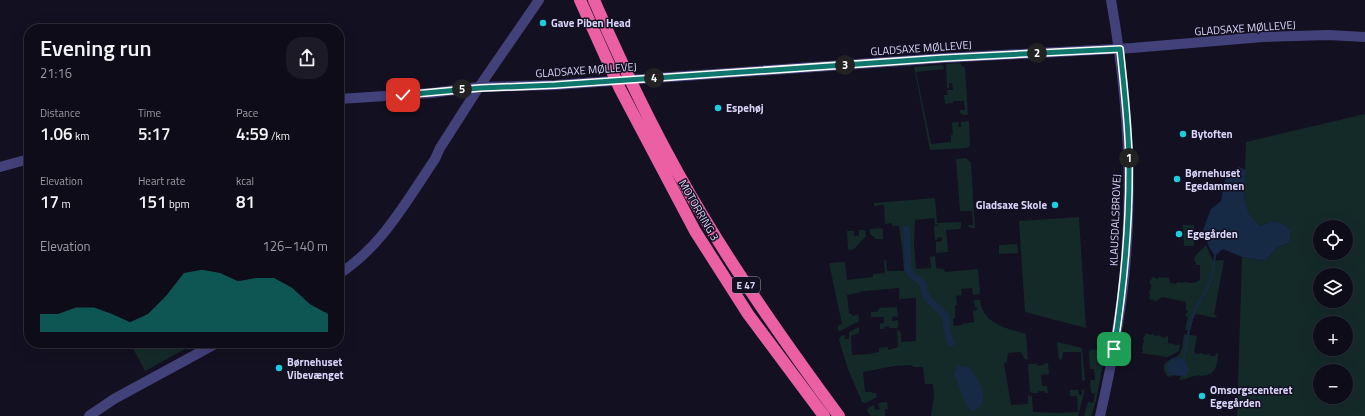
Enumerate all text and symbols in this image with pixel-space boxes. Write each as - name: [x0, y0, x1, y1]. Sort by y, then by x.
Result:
- place label: Gave Piben Head: [551, 15, 631, 31]
- street label: GLADSAXE MØLLEVEJ: [1194, 16, 1296, 40]
- marker: Gave Piben Head: [538, 18, 548, 28]
- text: Evening run: [40, 31, 151, 65]
- street label: GLADSAXE MØLLEVEJ: [870, 36, 972, 60]
- button: share: [286, 37, 328, 79]
- pin: 2: [1027, 43, 1047, 63]
- text: 2: [1034, 45, 1040, 61]
- pin: 3: [835, 55, 855, 75]
- text: 3: [842, 57, 848, 73]
- street label: GLADSAXE MØLLEVEJ: [535, 58, 637, 82]
- text: 21:16: [40, 63, 72, 83]
- pin: 4: [644, 68, 664, 88]
- text: 4: [651, 70, 657, 86]
- pin: [386, 78, 420, 112]
- pin: 5: [452, 79, 472, 99]
- text: 5: [459, 81, 465, 97]
- icon: check: [392, 84, 414, 106]
- place label: Espehøj: [726, 100, 764, 116]
- marker: Espehøj: [713, 103, 723, 113]
- text: Distance: [40, 105, 80, 121]
- text: Time: [138, 105, 161, 121]
- text: Pace: [236, 105, 258, 121]
- text: 1.06: [40, 121, 73, 147]
- text: 5:17: [138, 121, 171, 147]
- text: 4:59: [236, 121, 269, 147]
- place label: Bytoften: [1191, 126, 1233, 142]
- text: km: [73, 128, 90, 144]
- text: /km: [269, 128, 290, 144]
- marker: Bytoften: [1178, 129, 1188, 139]
- pin: 1: [1119, 148, 1139, 168]
- text: 1: [1126, 150, 1132, 166]
- place label: Børnehuset Egedammen: [1185, 165, 1244, 194]
- text: Elevation: [40, 173, 83, 189]
- text: Heart rate: [138, 173, 185, 189]
- text: kcal: [236, 173, 254, 189]
- street label: KLAUSDALSBROVEJ: [1105, 174, 1125, 266]
- marker: Børnehuset Egedammen: [1172, 174, 1182, 184]
- street label: MOTORRING 3: [675, 176, 723, 244]
- text: 17: [40, 189, 59, 215]
- text: 151: [138, 189, 167, 215]
- text: 81: [236, 189, 255, 215]
- text: m: [59, 196, 71, 212]
- text: bpm: [167, 196, 190, 212]
- place label: Gladsaxe Skole: [976, 197, 1047, 213]
- marker: Gladsaxe Skole: [1050, 200, 1060, 210]
- map controls: [1313, 220, 1353, 404]
- button: locate: [1313, 220, 1353, 260]
- place label: Egegården: [1187, 226, 1238, 242]
- marker: Egegården: [1174, 229, 1184, 239]
- text: Elevation: [40, 236, 91, 256]
- text: 126–140 m: [262, 236, 328, 256]
- button: layers: [1313, 268, 1353, 308]
- road number: E 47: [732, 277, 760, 293]
- button: +: [1313, 316, 1353, 356]
- pin: [1097, 332, 1131, 366]
- icon: arrive: [1103, 338, 1125, 360]
- place label: Børnehuset Vibevænget: [287, 354, 344, 383]
- marker: Børnehuset Vibevænget: [274, 363, 284, 373]
- button: −: [1313, 364, 1353, 404]
- place label: Omsorgscenteret Egegården: [1210, 382, 1292, 411]
- marker: Omsorgscenteret Egegården: [1197, 391, 1207, 401]

